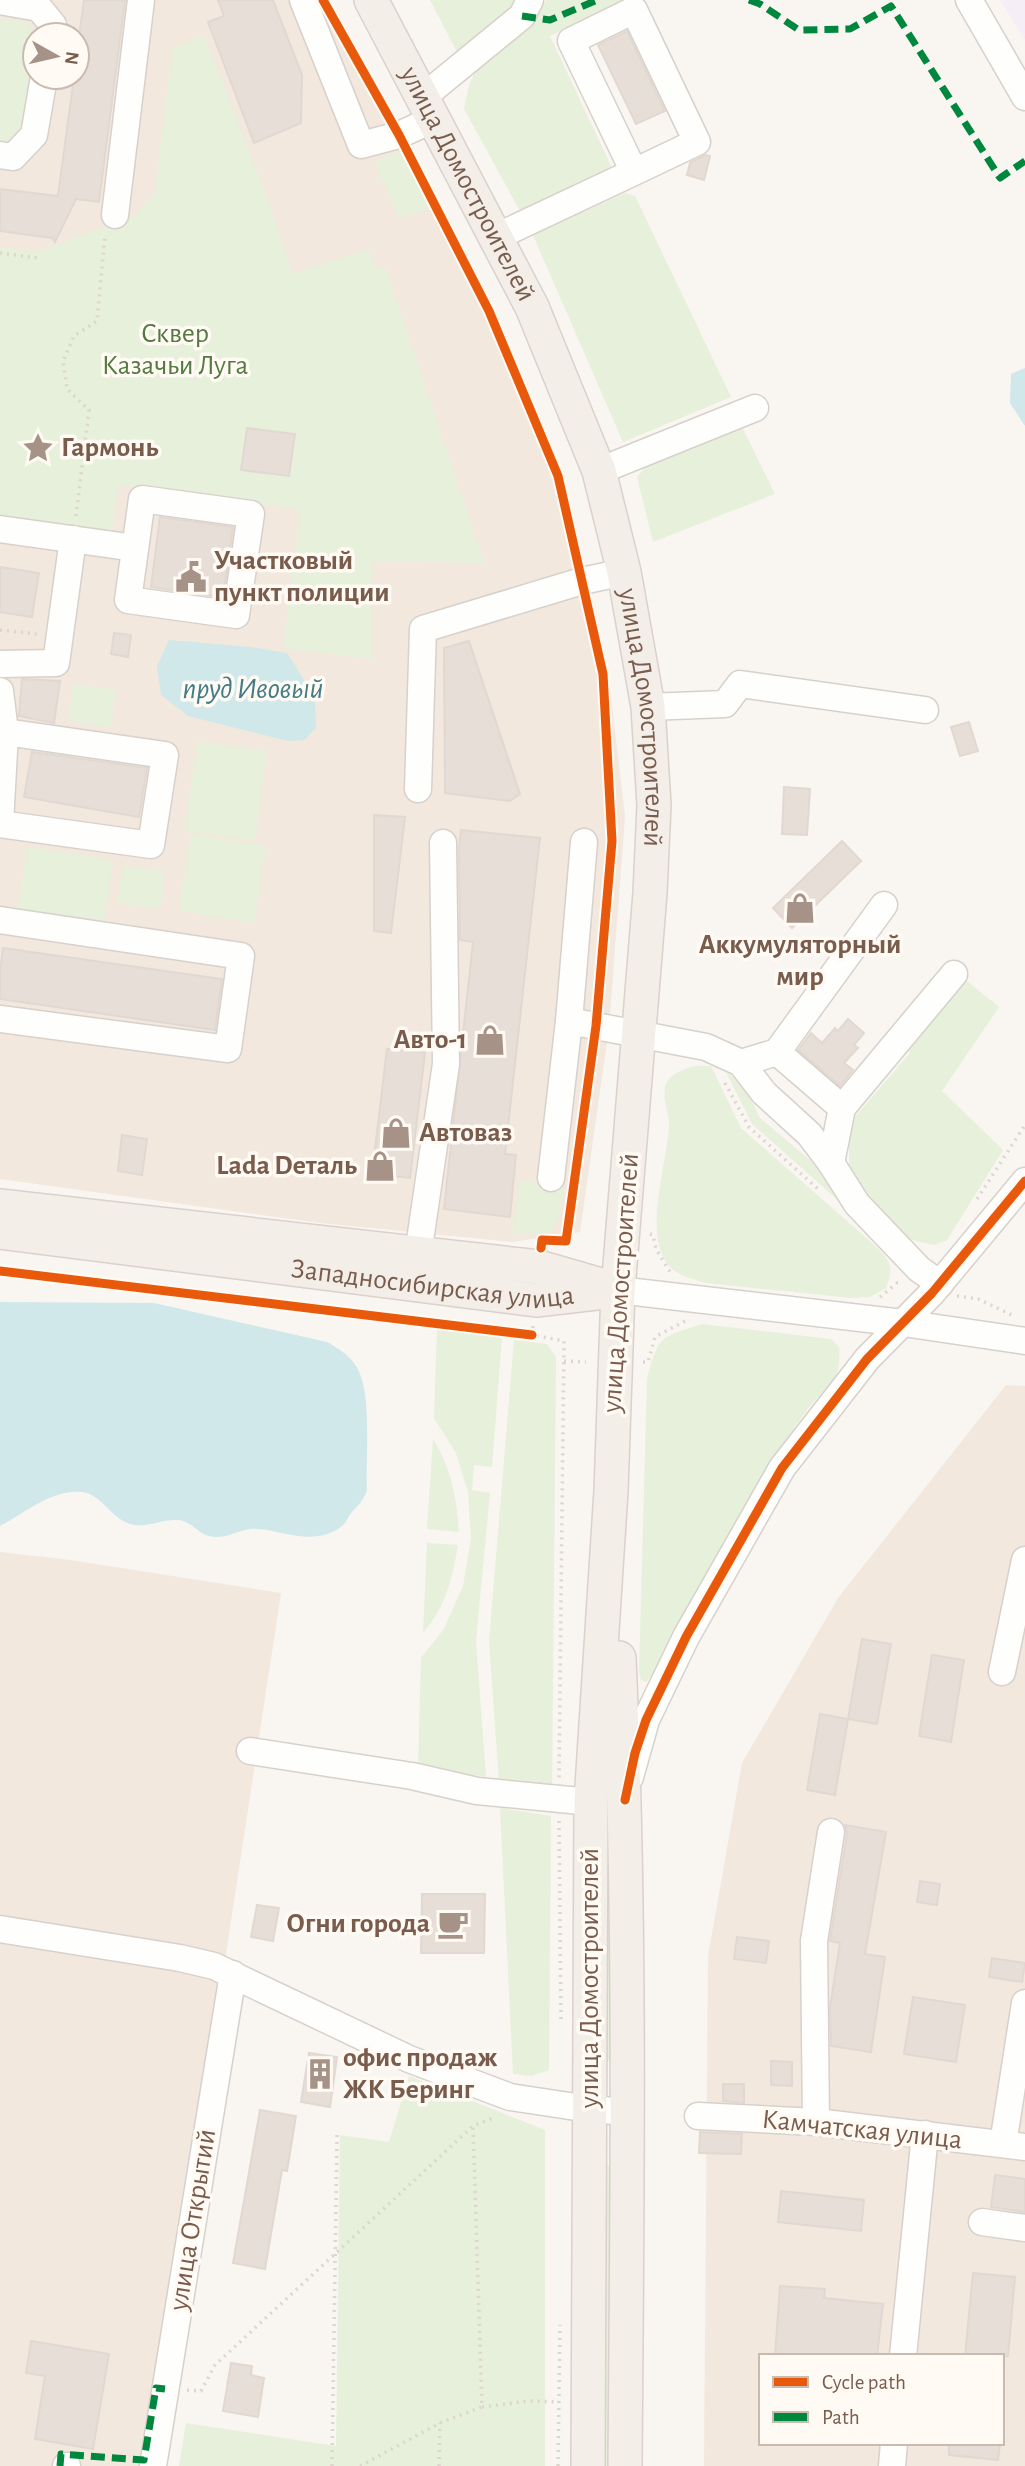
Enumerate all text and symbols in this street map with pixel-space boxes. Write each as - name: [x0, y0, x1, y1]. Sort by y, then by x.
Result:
- north arrow: [21, 21, 91, 91]
- text: N: [61, 50, 82, 66]
- street label: улица Домостроителей: [394, 62, 540, 306]
- park label: Сквер Казачьи Луга: [102, 320, 249, 380]
- place icon: Гармонь: [21, 431, 55, 465]
- place label: Гармонь: [61, 434, 158, 462]
- place label: Участковый пункт полиции: [214, 547, 390, 607]
- public building icon: Участковый пункт полиции: [174, 560, 208, 594]
- street label: улица Домостроителей: [613, 585, 668, 848]
- water label: пруд Ивовый: [183, 674, 323, 704]
- shop icon: Аккумуляторный мир: [783, 891, 817, 925]
- place label: Аккумуляторный мир: [699, 931, 901, 991]
- shop icon: Авто-1: [473, 1023, 507, 1057]
- place label: Авто-1: [393, 1026, 467, 1054]
- shop icon: Автоваз: [379, 1116, 413, 1150]
- place label: Автоваз: [419, 1119, 512, 1147]
- shop icon: Lada Dеталь: [363, 1149, 397, 1183]
- place label: Lada Dеталь: [216, 1152, 357, 1180]
- street label: улица Домостроителей: [598, 1152, 644, 1415]
- street label: Западносибирская улица: [289, 1255, 576, 1314]
- street label: улица Домостроителей: [576, 1848, 604, 2109]
- cafe icon: Огни города: [436, 1907, 470, 1941]
- place label: Огни города: [286, 1910, 430, 1938]
- place label: офис продаж ЖК Беринг: [343, 2044, 497, 2104]
- building icon: офис продаж ЖК Беринг: [303, 2057, 337, 2091]
- street label: Камчатская улица: [760, 2106, 964, 2154]
- street label: улица Открытий: [165, 2127, 221, 2314]
- legend: [759, 2354, 1004, 2445]
- text: Cycle path: [822, 2372, 906, 2393]
- text: Path: [822, 2407, 860, 2428]

